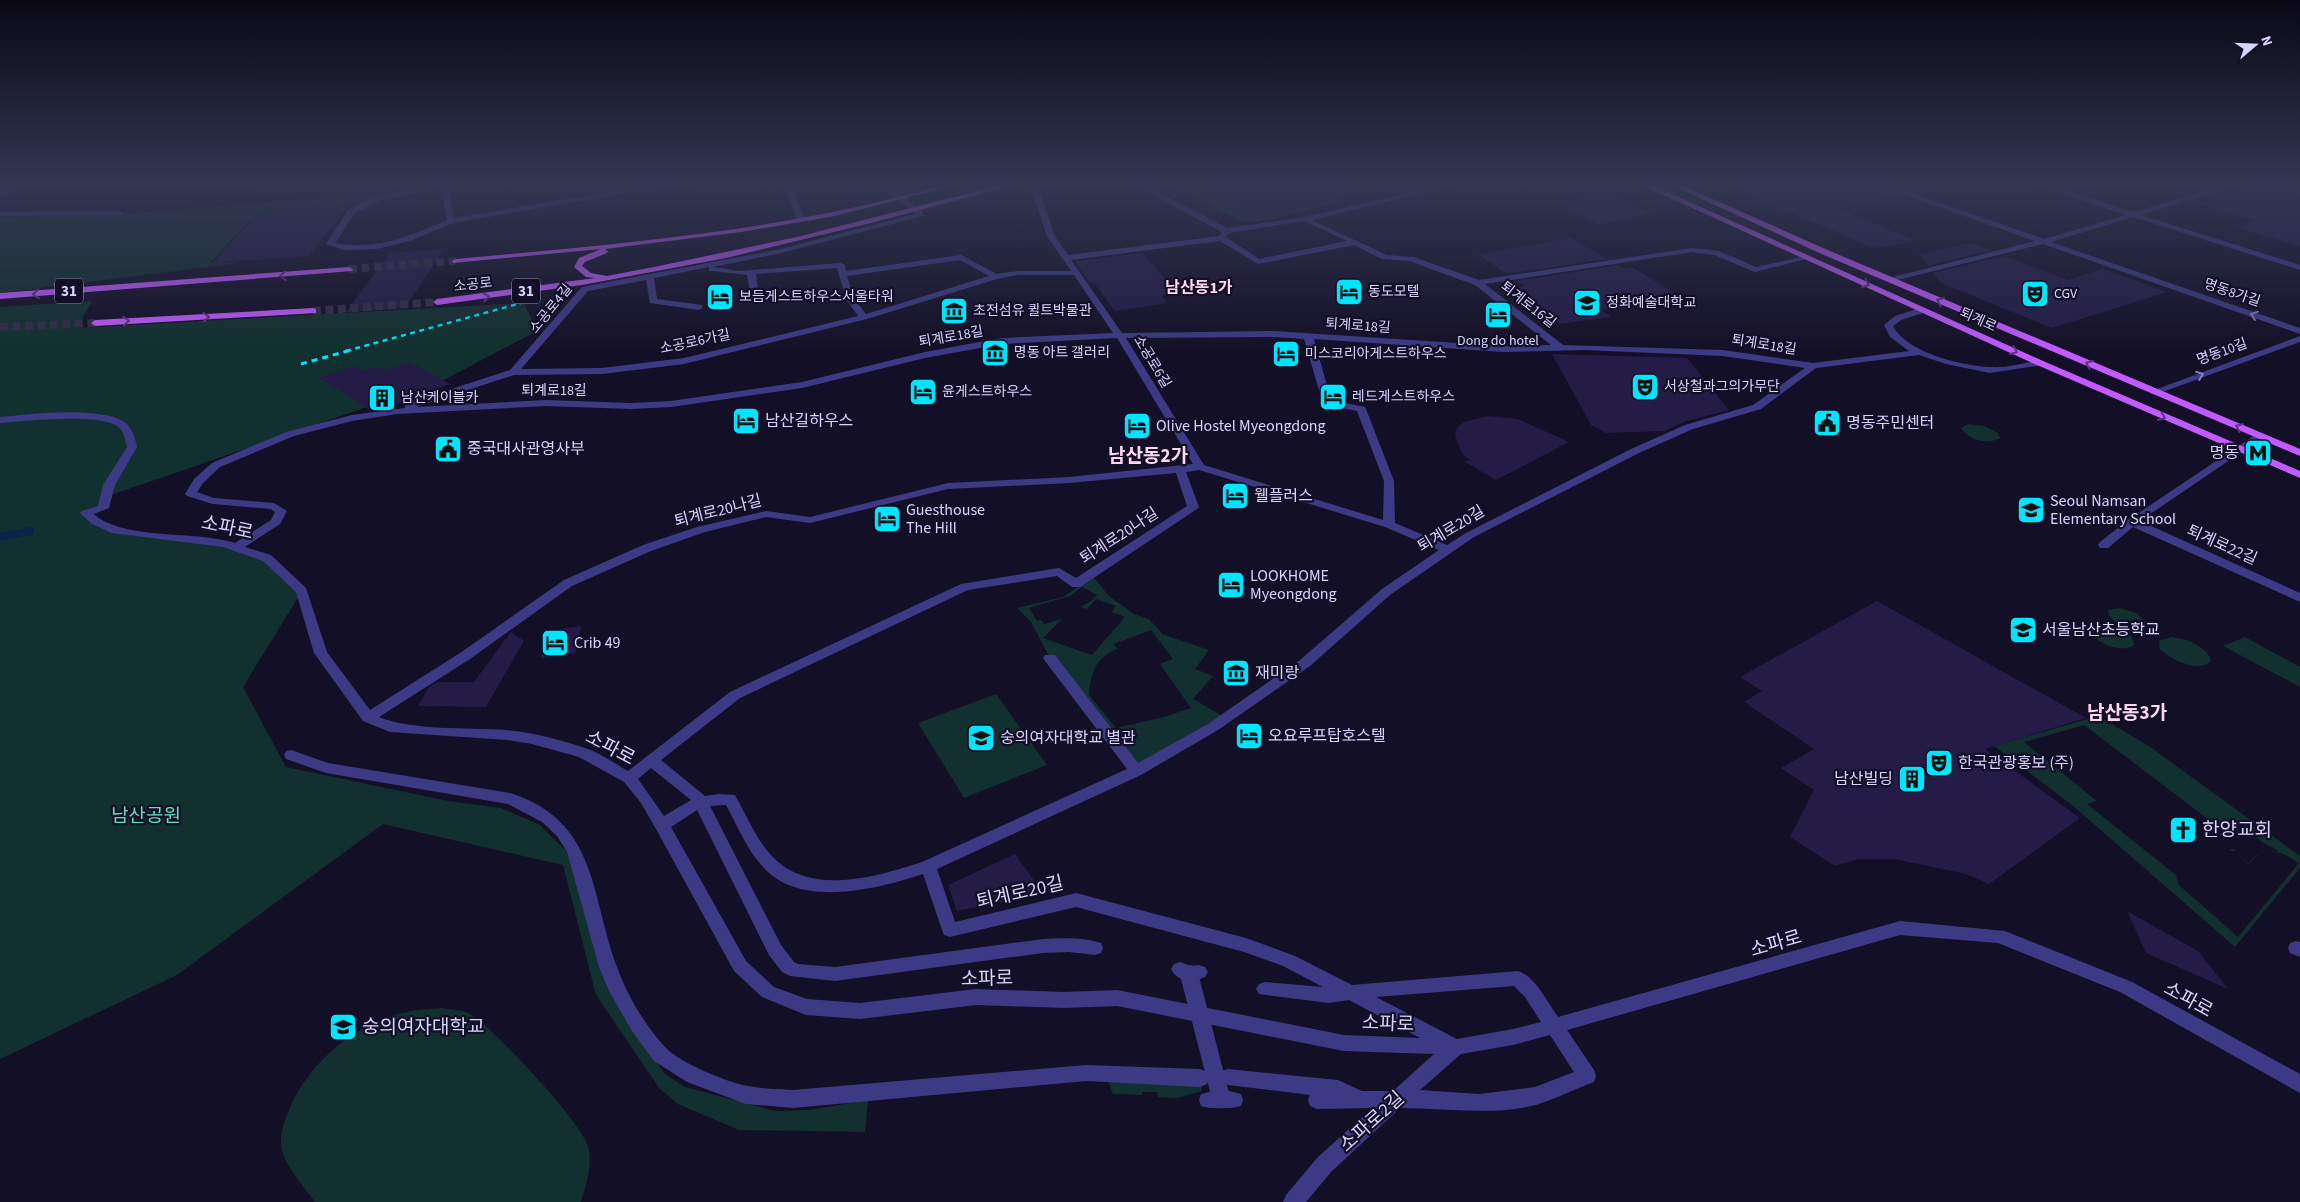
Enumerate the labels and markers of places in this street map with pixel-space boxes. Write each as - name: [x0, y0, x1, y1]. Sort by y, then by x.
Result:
- hotel icon: 동도모텔: [1334, 277, 1364, 307]
- theatre icon: CGV: [2020, 279, 2050, 309]
- hotel icon: 보듬게스트하우스서울타워: [705, 282, 735, 312]
- place label: 동도모텔: [1368, 282, 1420, 302]
- place label: CGV: [2054, 284, 2078, 304]
- place label: 보듬게스트하우스서울타워: [739, 287, 894, 307]
- school or university icon: 정화예술대학교: [1572, 288, 1602, 318]
- place label: 정화예술대학교: [1606, 293, 1696, 313]
- museum icon: 초전섬유 퀼트박물관: [939, 296, 969, 326]
- hotel icon: Dong do hotel: [1483, 300, 1513, 330]
- place label: 초전섬유 퀼트박물관: [973, 301, 1092, 321]
- place label: Dong do hotel: [1457, 331, 1539, 351]
- museum icon: 명동 아트 갤러리: [980, 338, 1010, 368]
- hotel icon: 미스코리아게스트하우스: [1271, 339, 1301, 369]
- place label: 명동 아트 갤러리: [1014, 343, 1110, 363]
- place label: 미스코리아게스트하우스: [1305, 344, 1447, 364]
- theatre icon: 서상철과그의가무단: [1630, 372, 1660, 402]
- hotel icon: 윤게스트하우스: [908, 377, 938, 407]
- place label: 서상철과그의가무단: [1664, 377, 1780, 397]
- place label: 윤게스트하우스: [942, 382, 1032, 402]
- hotel icon: 레드게스트하우스: [1318, 382, 1348, 412]
- building icon: 남산케이블카: [367, 383, 397, 413]
- place label: 레드게스트하우스: [1352, 387, 1455, 407]
- place label: 남산케이블카: [401, 388, 478, 408]
- hotel icon: 남산길하우스: [731, 406, 761, 436]
- public building icon: 명동주민센터: [1812, 408, 1842, 438]
- place label: 남산길하우스: [765, 410, 853, 432]
- hotel icon: Olive Hostel Myeongdong: [1122, 411, 1152, 441]
- place label: 명동주민센터: [1846, 412, 1934, 434]
- place label: Olive Hostel Myeongdong: [1156, 415, 1326, 437]
- public building icon: 중국대사관영사부: [433, 434, 463, 464]
- place label: 중국대사관영사부: [467, 438, 585, 460]
- metro station icon: 명동: [2243, 438, 2273, 468]
- place label: 명동: [2210, 442, 2239, 464]
- hotel icon: 웰플러스: [1220, 481, 1250, 511]
- place label: 웰플러스: [1254, 485, 1313, 507]
- place label: Seoul Namsan Elementary School: [2050, 490, 2176, 530]
- school or university icon: Seoul Namsan Elementary School: [2016, 495, 2046, 525]
- place label: Guesthouse The Hill: [906, 499, 985, 539]
- hotel icon: Guesthouse The Hill: [872, 504, 902, 534]
- place label: LOOKHOME Myeongdong: [1250, 565, 1337, 605]
- hotel icon: LOOKHOME Myeongdong: [1216, 570, 1246, 600]
- school or university icon: 서울남산초등학교: [2008, 615, 2038, 645]
- place label: 서울남산초등학교: [2042, 619, 2160, 641]
- hotel icon: Crib 49: [540, 628, 570, 658]
- place label: Crib 49: [574, 632, 621, 654]
- museum icon: 재미랑: [1221, 658, 1251, 688]
- place label: 재미랑: [1255, 662, 1299, 684]
- hotel icon: 오요루프탑호스텔: [1234, 721, 1264, 751]
- school or university icon: 숭의여자대학교 별관: [966, 723, 996, 753]
- place label: 오요루프탑호스텔: [1268, 725, 1386, 747]
- place label: 숭의여자대학교 별관: [1000, 727, 1136, 749]
- theatre icon: 한국관광홍보 (주): [1924, 748, 1954, 778]
- place label: 한국관광홍보 (주): [1958, 752, 2074, 774]
- building icon: 남산빌딩: [1897, 764, 1927, 794]
- place label: 남산빌딩: [1834, 768, 1893, 790]
- church icon: 한양교회: [2168, 815, 2198, 845]
- place label: 한양교회: [2202, 817, 2272, 844]
- school or university icon: 숭의여자대학교: [328, 1012, 358, 1042]
- place label: 숭의여자대학교: [362, 1014, 484, 1041]

